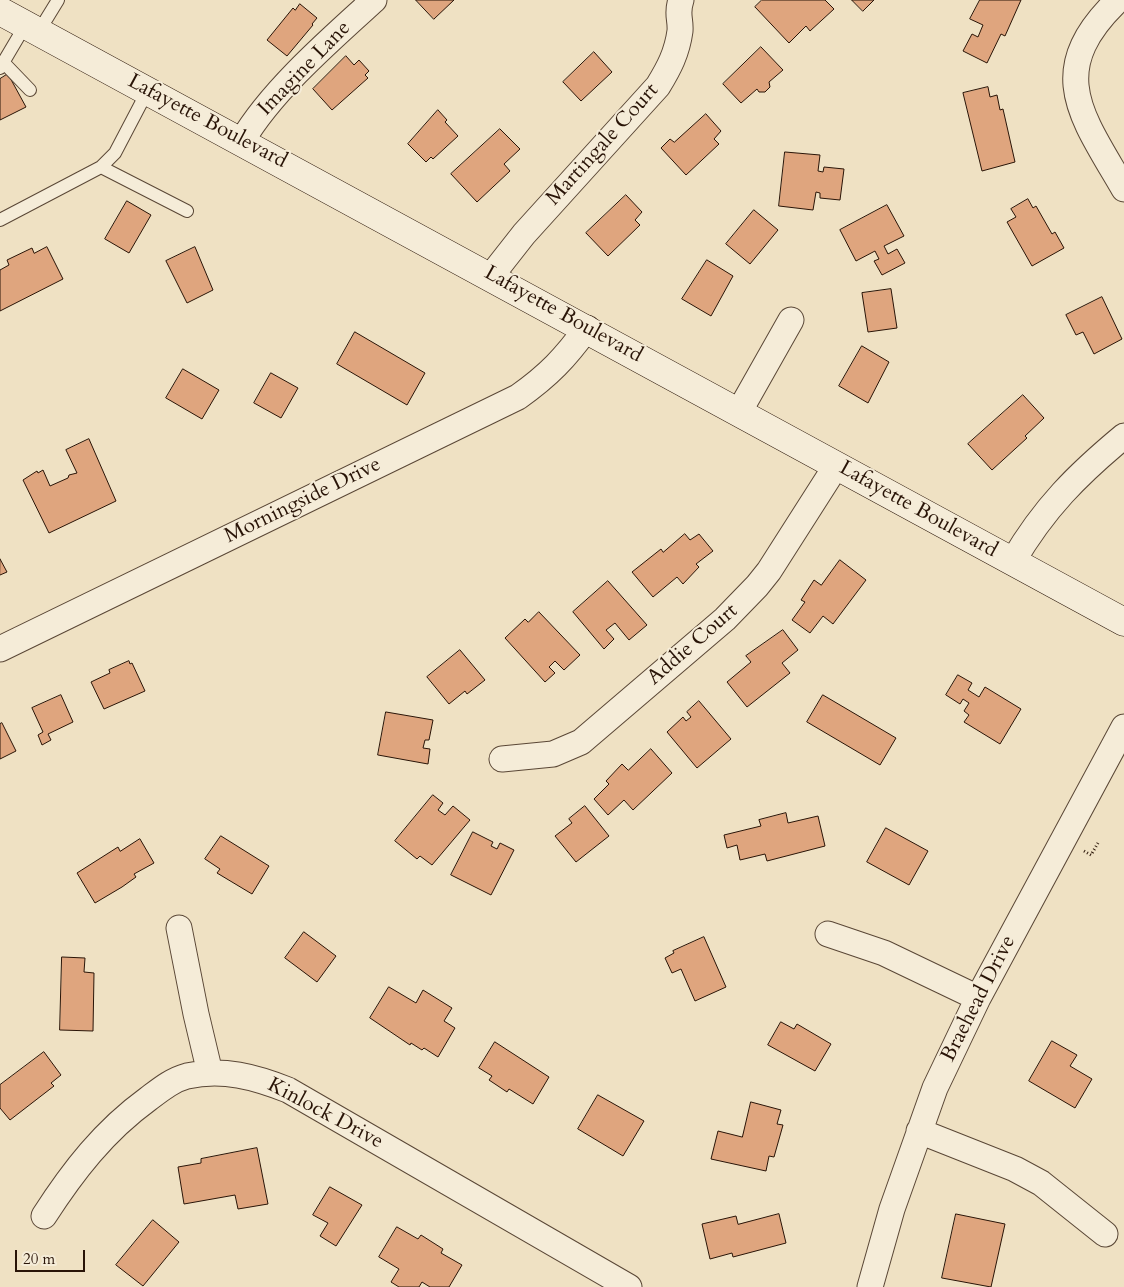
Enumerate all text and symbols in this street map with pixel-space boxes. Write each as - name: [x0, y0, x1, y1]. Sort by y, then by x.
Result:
- street label: Imagine Lane: [254, 16, 356, 122]
- street label: Lafayette Boulevard: [123, 69, 291, 175]
- street label: Martingale Court: [542, 79, 664, 211]
- street label: Lafayette Boulevard: [480, 261, 646, 369]
- street label: Morningside Drive: [221, 452, 385, 550]
- street label: Lafayette Boulevard: [835, 456, 1001, 564]
- street label: Addie Court: [643, 599, 743, 691]
- street label: Braehead Drive: [936, 932, 1022, 1066]
- street label: Kinlock Drive: [263, 1073, 387, 1155]
- scale bar: [18, 1240, 88, 1272]
- text: 20 m: [23, 1249, 55, 1269]

